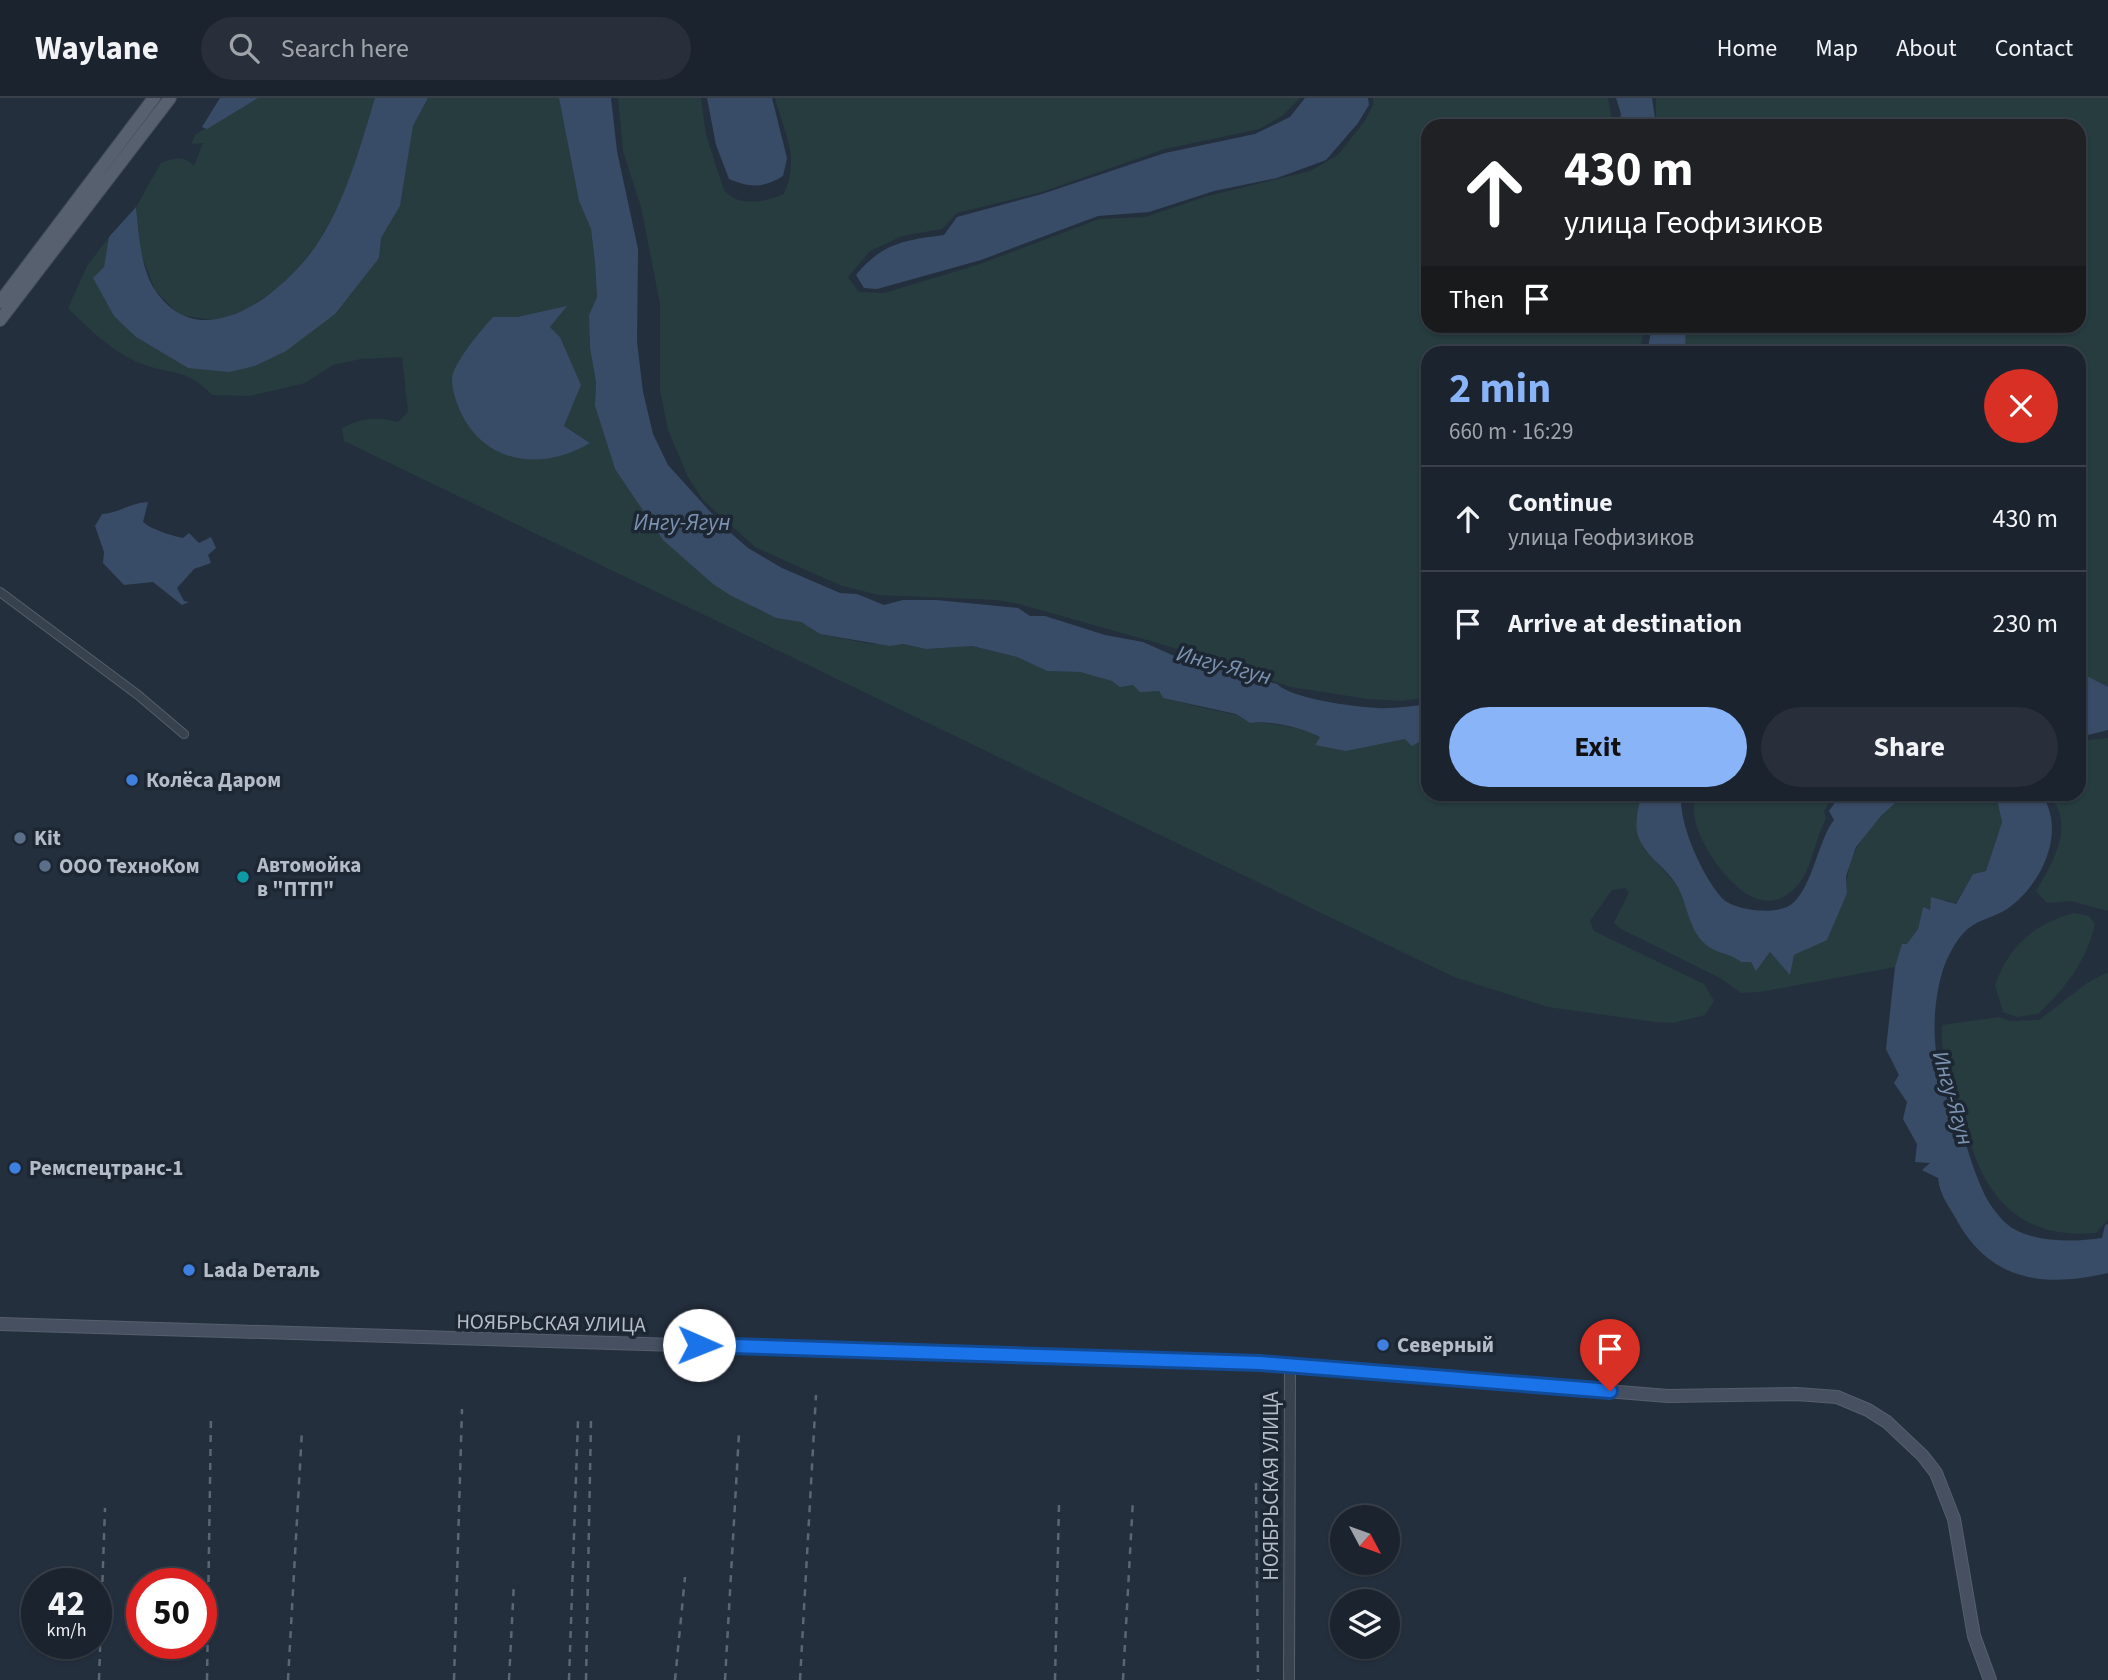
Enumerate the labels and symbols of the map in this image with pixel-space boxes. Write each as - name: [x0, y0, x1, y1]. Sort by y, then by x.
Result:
- water label: Ингу-Ягун: [634, 506, 730, 539]
- water label: Ингу-Ягун: [1173, 637, 1275, 693]
- place label: Колёса Даром: [146, 765, 281, 795]
- marker: Колёса Даром: [124, 772, 140, 788]
- place label: Kit: [34, 823, 61, 853]
- marker: Kit: [12, 830, 28, 846]
- place label: Автомойка в "ПТП": [256, 850, 361, 904]
- place label: ООО ТехноКом: [59, 851, 200, 881]
- marker: ООО ТехноКом: [37, 858, 53, 874]
- marker: Автомойка в "ПТП": [235, 869, 251, 885]
- water label: Ингу-Ягун: [1924, 1047, 1982, 1149]
- place label: Ремспецтранс-1: [29, 1153, 183, 1183]
- marker: Ремспецтранс-1: [7, 1160, 23, 1176]
- place label: Lada Dеталь: [203, 1255, 320, 1285]
- marker: Lada Dеталь: [181, 1262, 197, 1278]
- street label: НОЯБРЬСКАЯ УЛИЦА: [456, 1306, 647, 1340]
- position arrow: [662, 1308, 736, 1382]
- pin: [1580, 1319, 1640, 1391]
- place label: Северный: [1397, 1330, 1494, 1360]
- marker: Северный: [1375, 1337, 1391, 1353]
- street label: НОЯБРЬСКАЯ УЛИЦА: [1256, 1391, 1286, 1581]
- north arrow: [1330, 1505, 1400, 1575]
- speed limit sign: 50: [126, 1568, 217, 1659]

